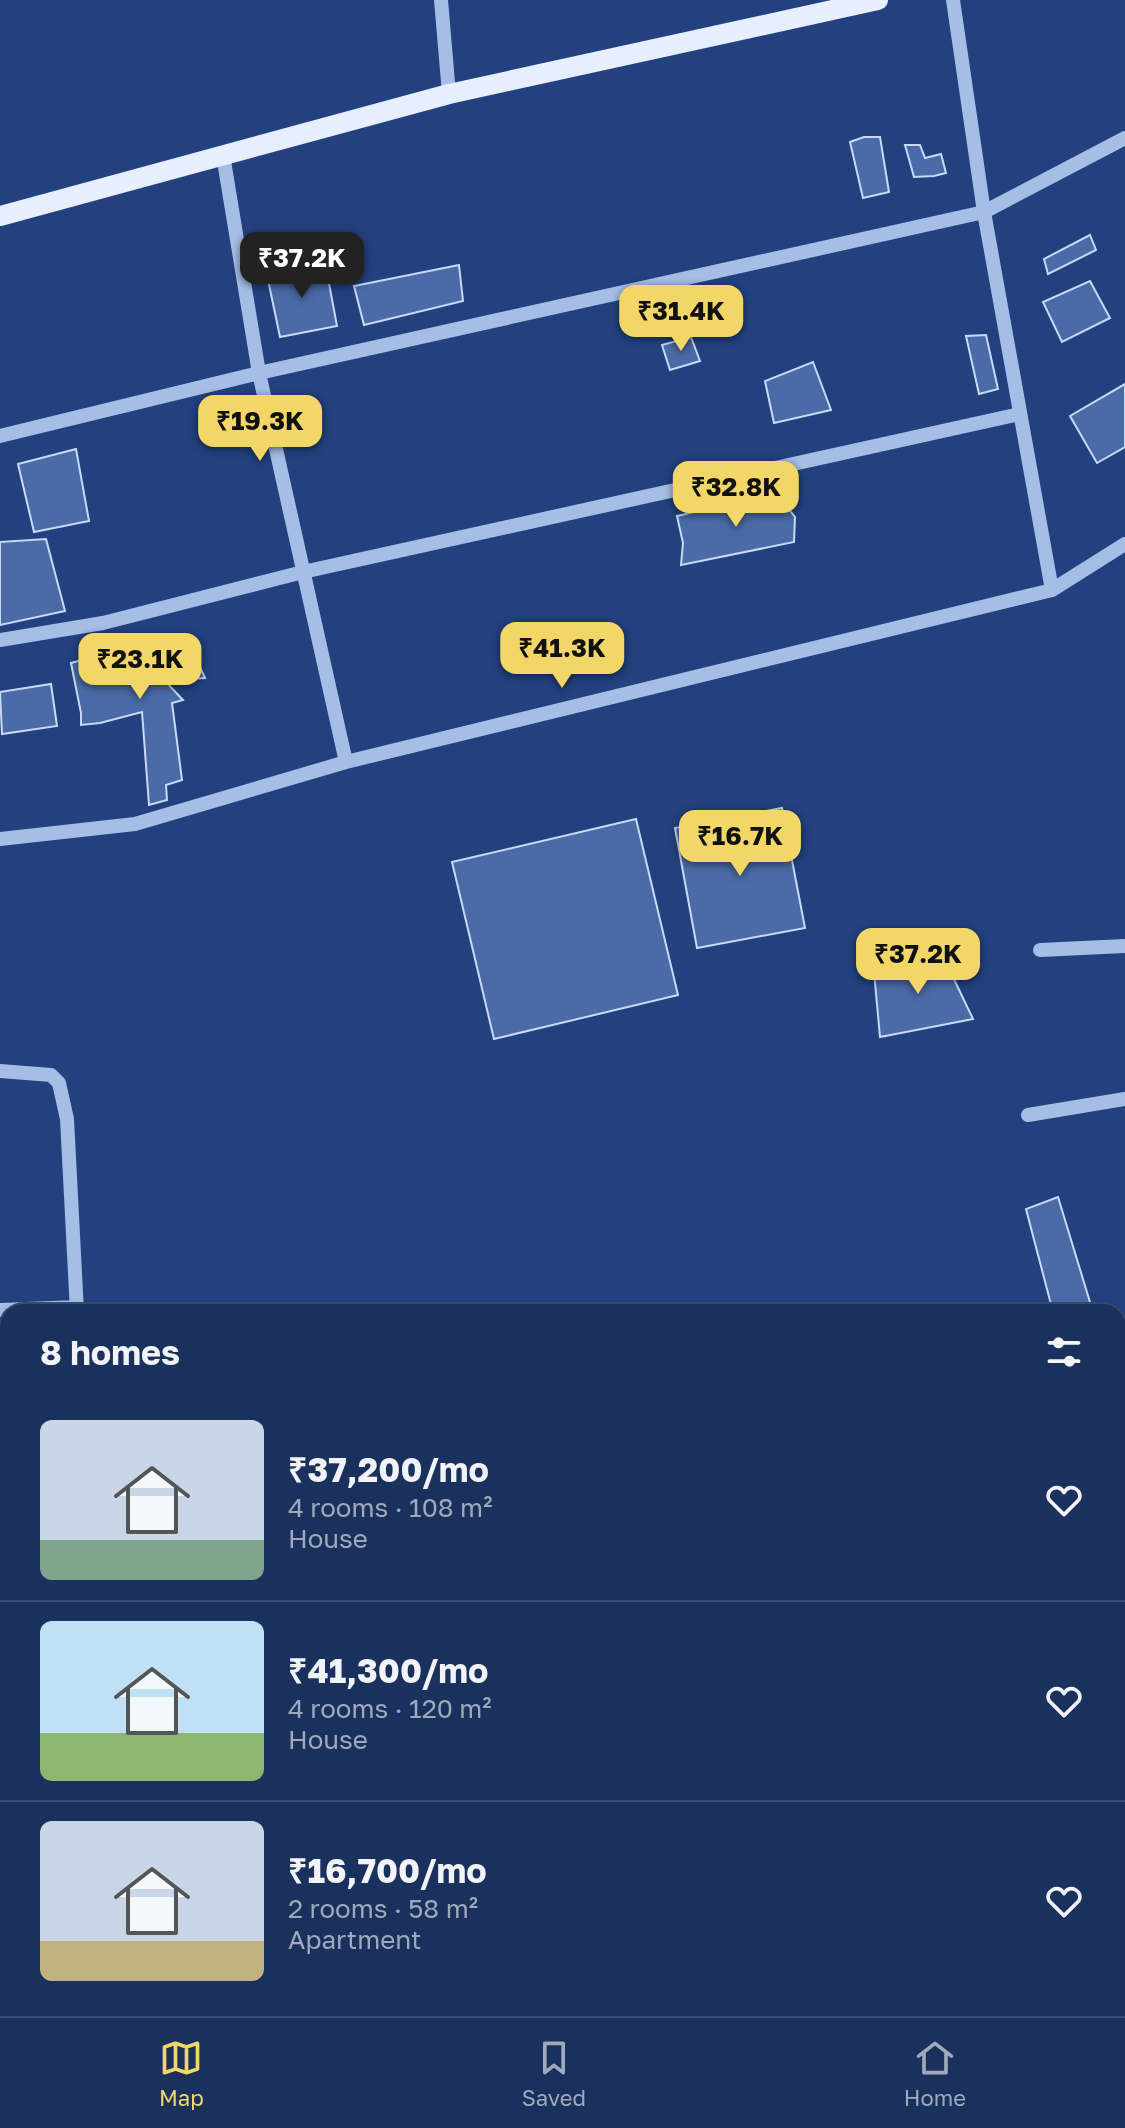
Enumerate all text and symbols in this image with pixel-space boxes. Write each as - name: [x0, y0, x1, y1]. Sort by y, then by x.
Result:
- pin: ₹37.2K: [237, 232, 367, 300]
- text: ₹37.2K: [258, 242, 346, 273]
- pin: ₹31.4K: [616, 285, 746, 353]
- text: ₹31.4K: [637, 295, 725, 326]
- pin: ₹19.3K: [195, 395, 325, 463]
- text: ₹19.3K: [216, 405, 304, 436]
- pin: ₹32.8K: [671, 461, 801, 529]
- text: ₹32.8K: [691, 471, 781, 502]
- pin: ₹41.3K: [497, 622, 627, 690]
- text: ₹41.3K: [518, 632, 606, 663]
- pin: ₹23.1K: [75, 633, 205, 701]
- text: ₹23.1K: [96, 643, 184, 674]
- pin: ₹16.7K: [675, 810, 805, 878]
- text: ₹16.7K: [697, 820, 783, 851]
- pin: ₹37.2K: [853, 928, 983, 996]
- text: ₹37.2K: [874, 938, 962, 969]
- icon: filters: [1042, 1330, 1086, 1374]
- text: 8 homes: [40, 1332, 180, 1372]
- text: ₹37,200/mo: [288, 1449, 489, 1489]
- icon: home: [104, 1452, 200, 1548]
- icon: heart: [1042, 1478, 1086, 1522]
- text: 4 rooms · 108 m²: [288, 1492, 493, 1523]
- text: House: [288, 1523, 368, 1554]
- text: ₹41,300/mo: [288, 1650, 489, 1690]
- icon: home: [104, 1653, 200, 1749]
- icon: heart: [1042, 1679, 1086, 1723]
- text: 4 rooms · 120 m²: [288, 1693, 492, 1724]
- text: House: [288, 1724, 368, 1755]
- text: ₹16,700/mo: [288, 1850, 487, 1890]
- icon: home: [104, 1853, 200, 1949]
- icon: heart: [1042, 1879, 1086, 1923]
- text: 2 rooms · 58 m²: [288, 1893, 478, 1924]
- text: Apartment: [288, 1924, 421, 1955]
- tab: Map: [159, 2036, 204, 2111]
- tab: Saved: [522, 2036, 586, 2111]
- tab: Home: [904, 2036, 966, 2111]

